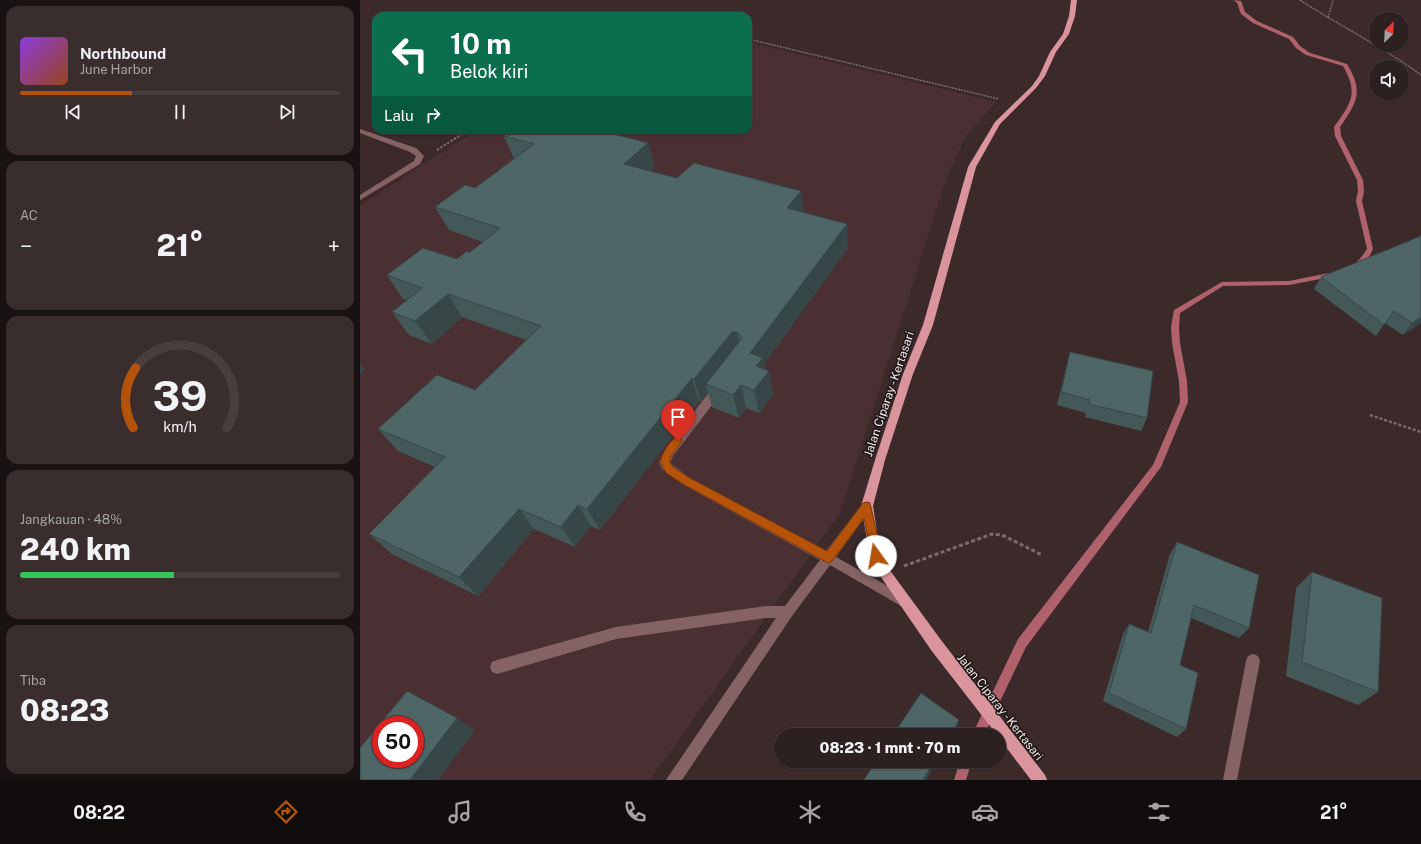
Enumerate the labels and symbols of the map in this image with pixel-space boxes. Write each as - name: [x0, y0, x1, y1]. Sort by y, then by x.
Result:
- north arrow: [1369, 12, 1409, 52]
- street label: Jalan Ciparay - Kertasari: [861, 330, 917, 458]
- pin: [661, 400, 695, 441]
- position arrow: [855, 535, 897, 577]
- street label: Jalan Ciparay - Kertasari: [954, 651, 1046, 763]
- speed limit sign: 50: [372, 716, 424, 768]

